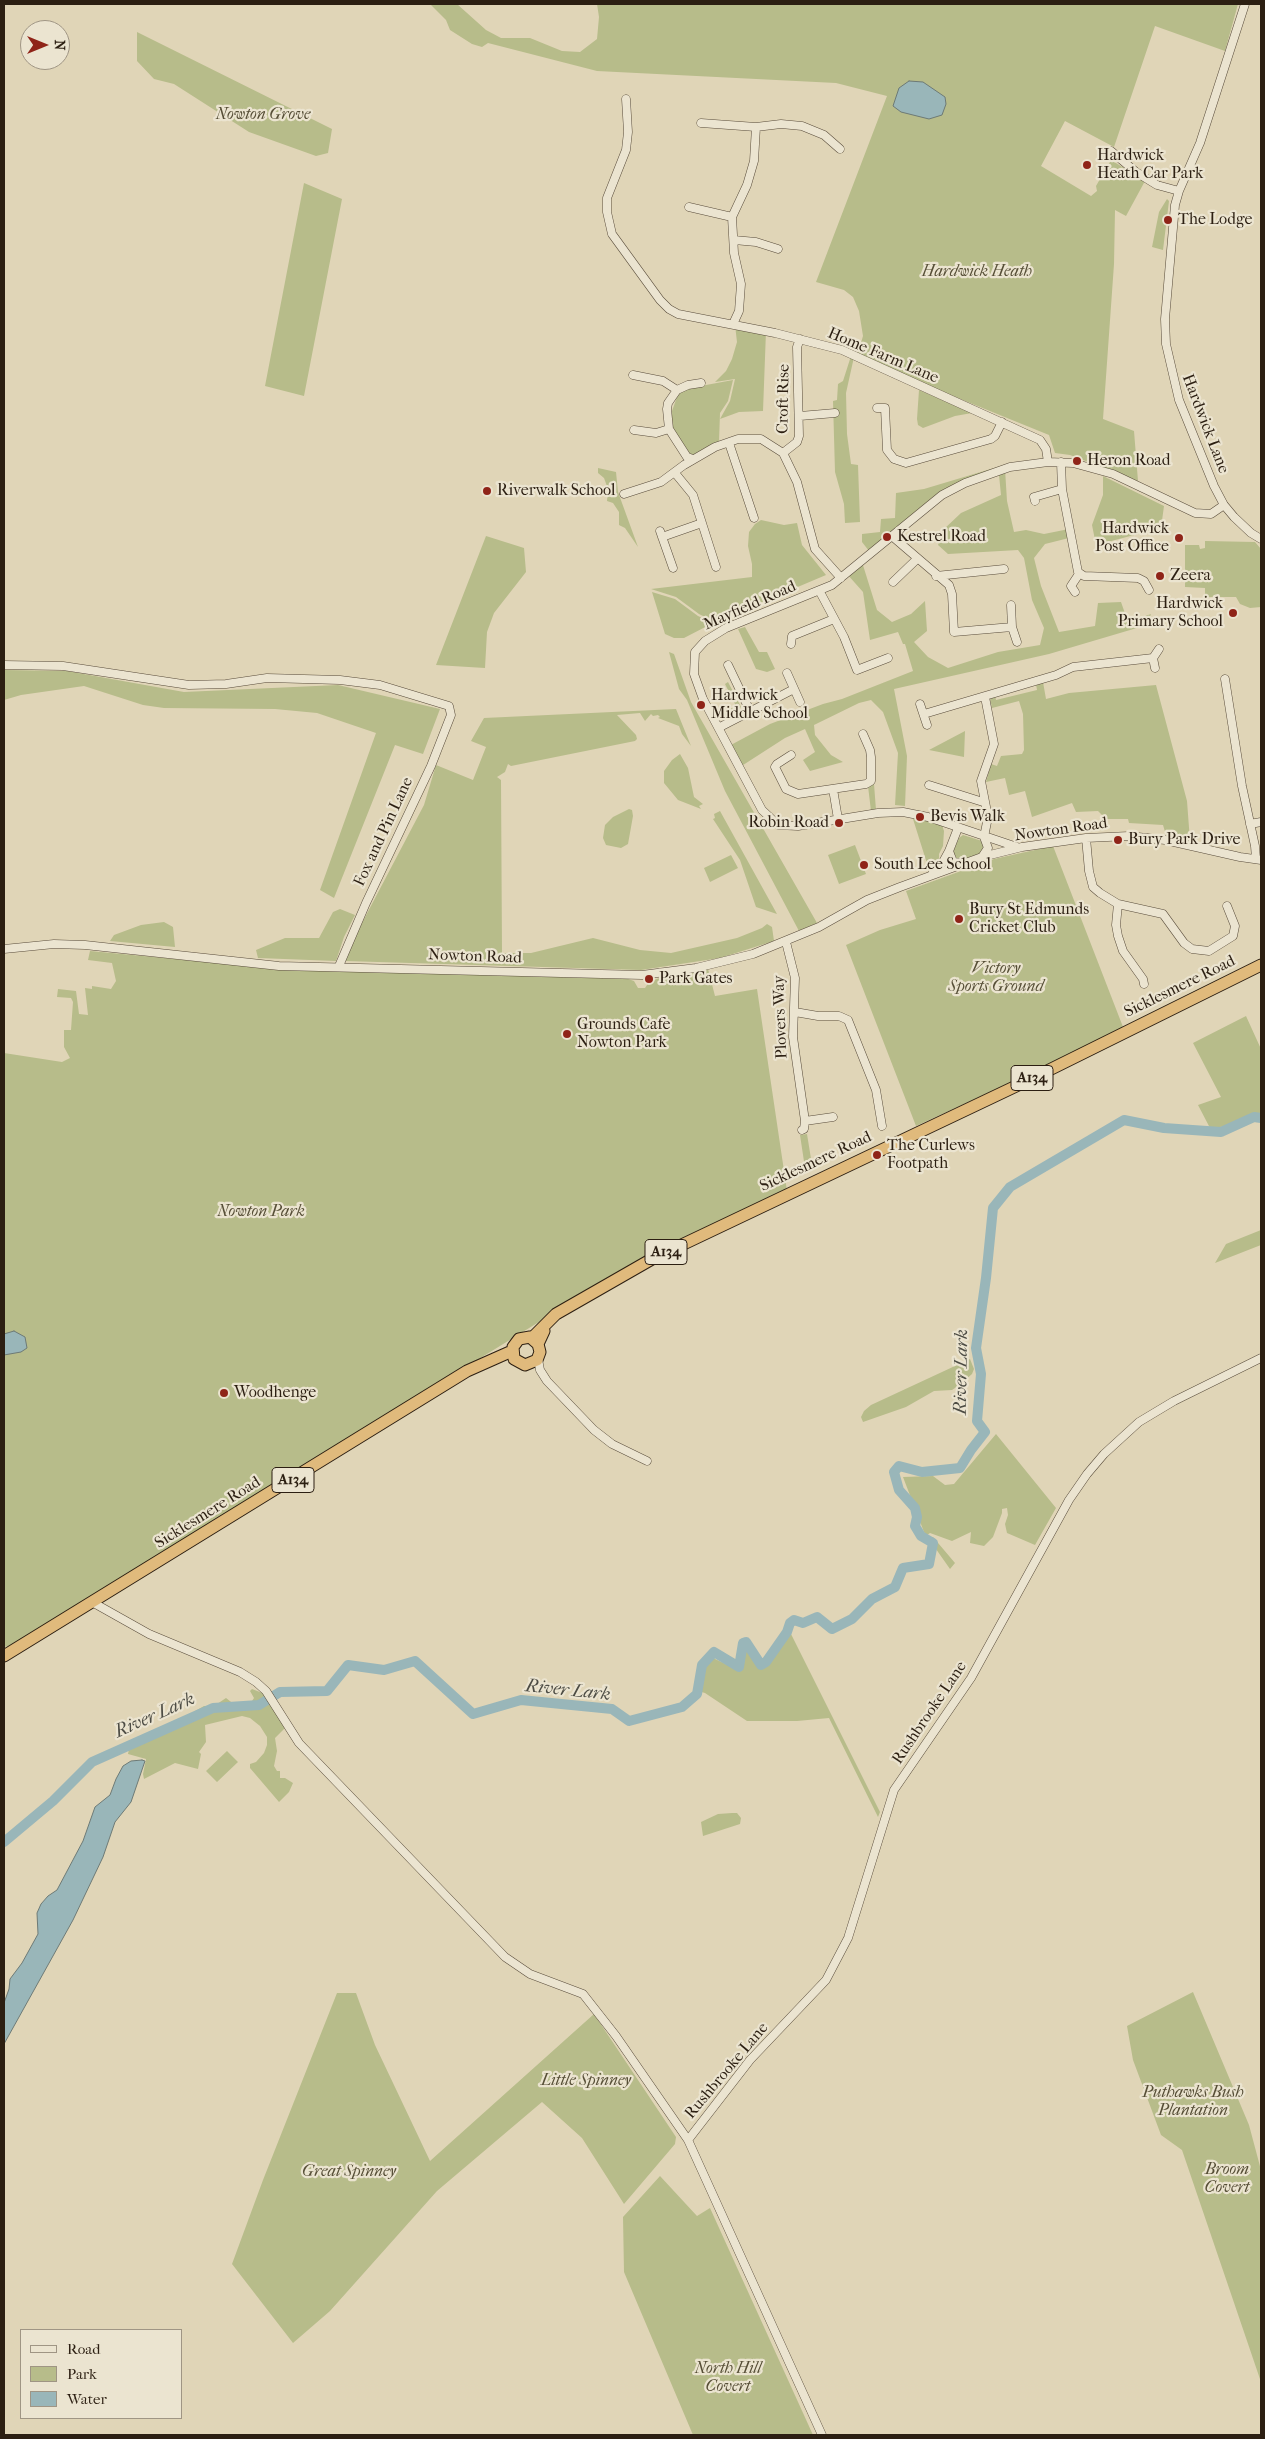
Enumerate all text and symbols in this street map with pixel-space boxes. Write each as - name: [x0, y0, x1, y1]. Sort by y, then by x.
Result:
- north arrow: [20, 20, 70, 70]
- text: N: [51, 40, 68, 50]
- park label: Nowton Grove: [216, 105, 310, 125]
- place label: Hardwick Heath Car Park: [1097, 146, 1203, 184]
- marker: Hardwick Heath Car Park: [1081, 159, 1093, 171]
- place label: The Lodge: [1178, 210, 1252, 230]
- marker: The Lodge: [1162, 214, 1174, 226]
- park label: Hardwick Heath: [922, 262, 1032, 282]
- street label: Home Farm Lane: [825, 324, 941, 388]
- street label: Croft Rise: [774, 364, 794, 434]
- street label: Hardwick Lane: [1177, 372, 1233, 476]
- place label: Heron Road: [1087, 451, 1170, 471]
- marker: Heron Road: [1071, 455, 1083, 467]
- place label: Riverwalk School: [497, 481, 615, 501]
- marker: Riverwalk School: [481, 485, 493, 497]
- place label: Hardwick Post Office: [1095, 519, 1169, 557]
- place label: Kestrel Road: [897, 527, 986, 547]
- marker: Kestrel Road: [881, 531, 893, 543]
- marker: Hardwick Post Office: [1173, 532, 1185, 544]
- place label: Zeera: [1170, 566, 1211, 586]
- marker: Zeera: [1154, 570, 1166, 582]
- street label: Mayfield Road: [701, 577, 799, 635]
- place label: Hardwick Primary School: [1118, 594, 1223, 632]
- marker: Hardwick Primary School: [1227, 607, 1239, 619]
- place label: Hardwick Middle School: [711, 686, 808, 724]
- marker: Hardwick Middle School: [695, 699, 707, 711]
- street label: Fox and Pin Lane: [350, 774, 418, 890]
- place label: Bevis Walk: [930, 807, 1005, 827]
- marker: Bevis Walk: [914, 811, 926, 823]
- place label: Robin Road: [748, 813, 829, 833]
- street label: Nowton Road: [1013, 814, 1109, 846]
- marker: Robin Road: [833, 817, 845, 829]
- place label: Bury Park Drive: [1128, 830, 1241, 850]
- marker: Bury Park Drive: [1112, 834, 1124, 846]
- place label: South Lee School: [874, 855, 991, 875]
- marker: South Lee School: [858, 859, 870, 871]
- place label: Bury St Edmunds Cricket Club: [969, 900, 1089, 938]
- marker: Bury St Edmunds Cricket Club: [953, 913, 965, 925]
- street label: Nowton Road: [428, 946, 522, 968]
- street label: Sicklesmere Road: [1121, 952, 1239, 1022]
- park label: Victory Sports Ground: [948, 959, 1044, 997]
- place label: Park Gates: [659, 969, 732, 989]
- marker: Park Gates: [643, 973, 655, 985]
- street label: Plovers Way: [770, 975, 792, 1059]
- place label: Grounds Cafe Nowton Park: [577, 1015, 670, 1053]
- marker: Grounds Cafe Nowton Park: [561, 1028, 573, 1040]
- road number: A134: [1011, 1066, 1053, 1090]
- street label: Sicklesmere Road: [757, 1128, 875, 1196]
- place label: The Curlews Footpath: [887, 1136, 975, 1174]
- marker: The Curlews Footpath: [871, 1149, 883, 1161]
- park label: Nowton Park: [217, 1202, 305, 1222]
- road number: A134: [645, 1240, 687, 1264]
- water label: River Lark: [950, 1329, 974, 1415]
- place label: Woodhenge: [234, 1383, 316, 1403]
- marker: Woodhenge: [218, 1387, 230, 1399]
- road number: A134: [272, 1468, 314, 1492]
- street label: Sicklesmere Road: [152, 1473, 264, 1553]
- street label: Rushbrooke Lane: [889, 1658, 971, 1768]
- water label: River Lark: [524, 1676, 612, 1706]
- water label: River Lark: [112, 1689, 198, 1743]
- street label: Rushbrooke Lane: [681, 2019, 773, 2123]
- park label: Little Spinney: [541, 2071, 631, 2091]
- park label: Puthawks Bush Plantation: [1142, 2083, 1244, 2121]
- park label: Broom Covert: [1205, 2160, 1249, 2198]
- park label: Great Spinney: [302, 2162, 396, 2182]
- legend: [20, 2329, 182, 2419]
- text: Road: [67, 2340, 100, 2358]
- park label: North Hill Covert: [695, 2359, 761, 2397]
- text: Park: [67, 2365, 97, 2383]
- text: Water: [67, 2390, 107, 2408]

